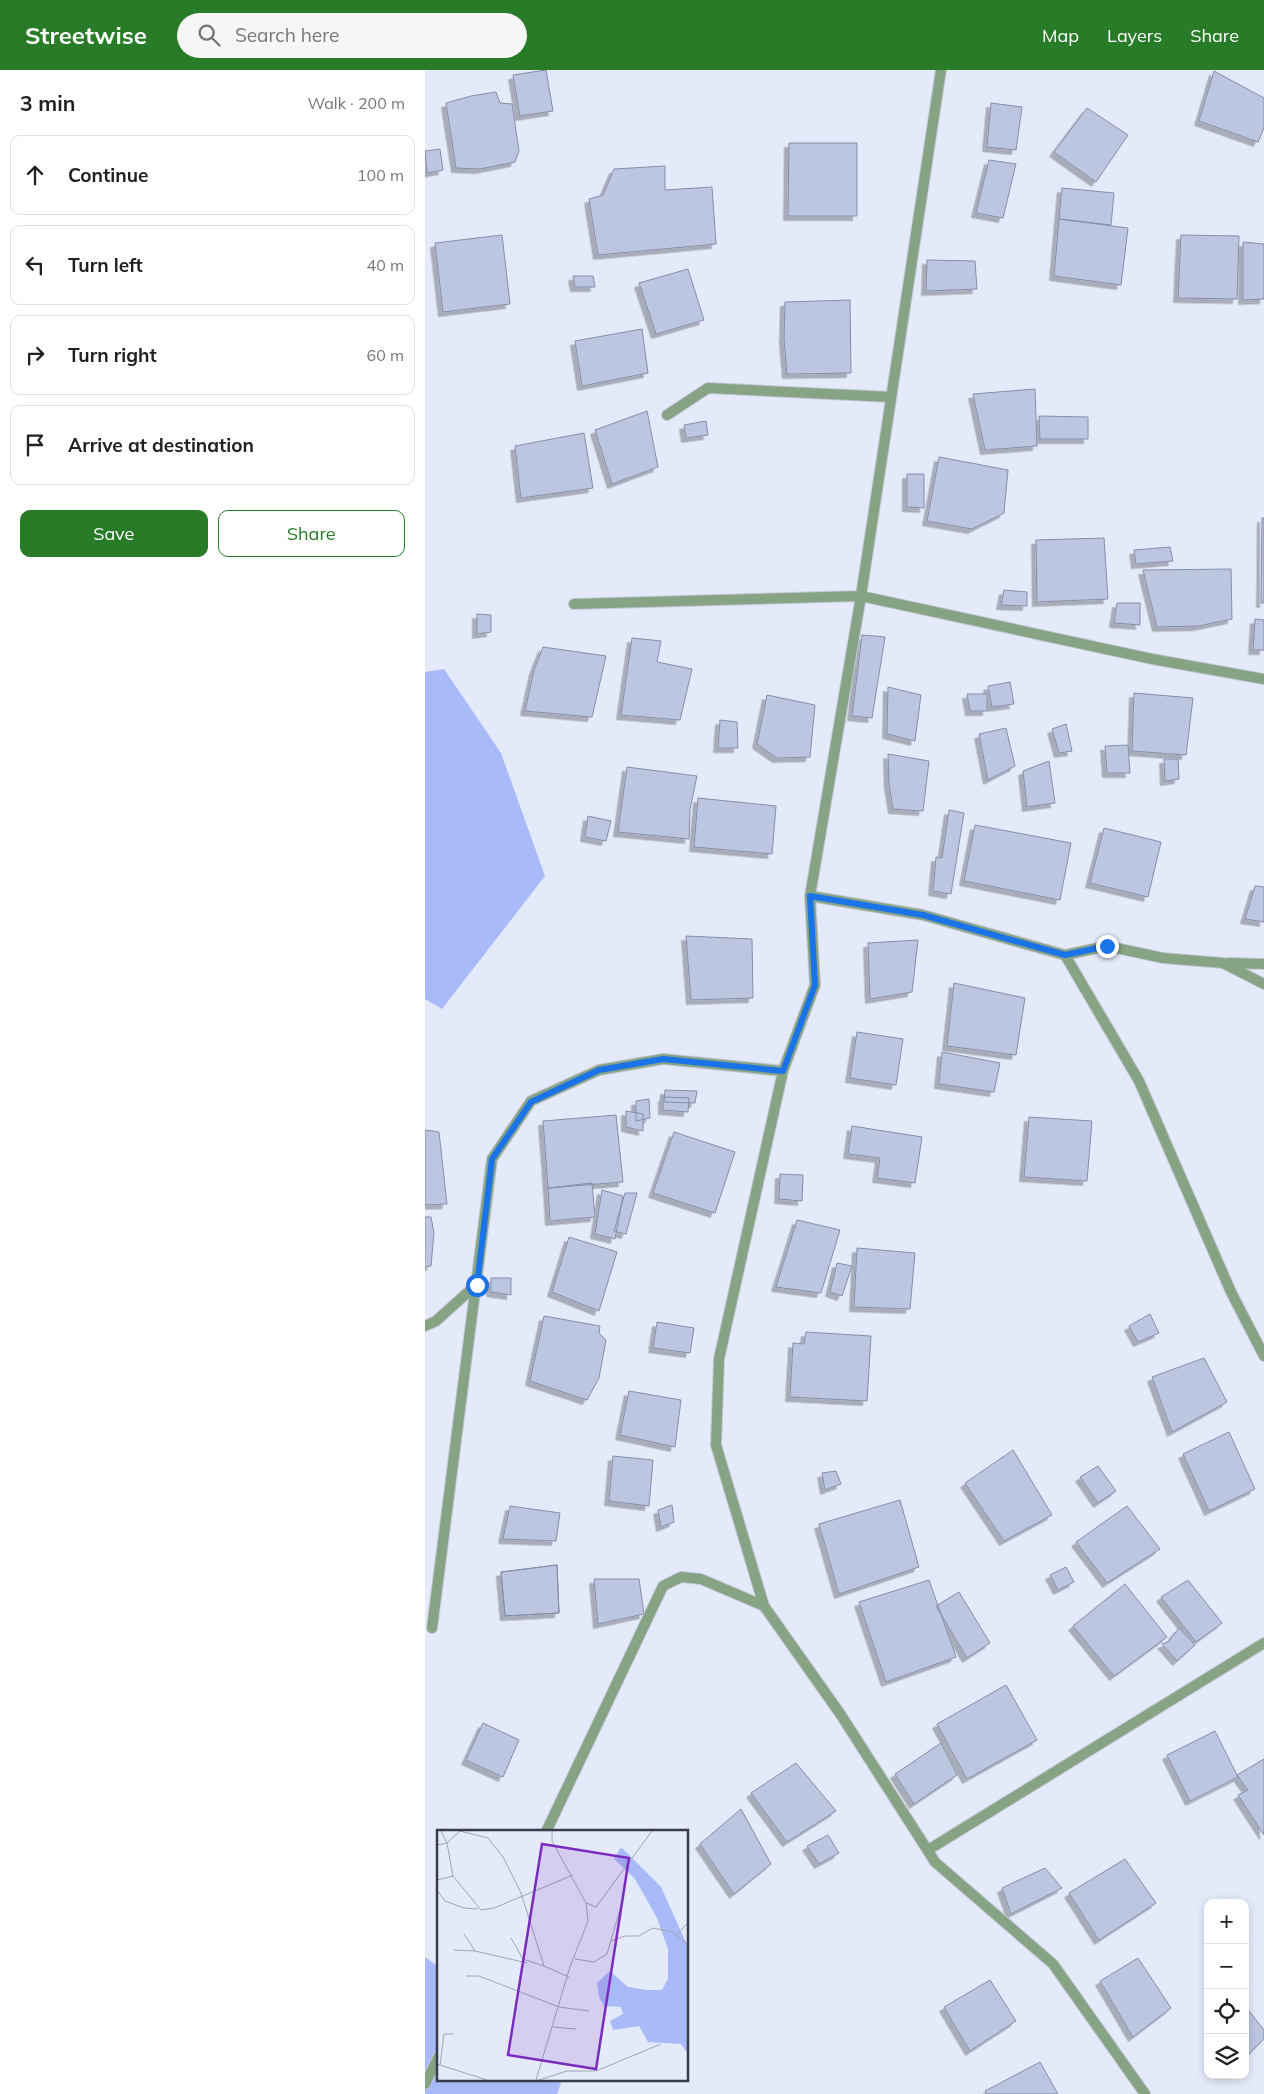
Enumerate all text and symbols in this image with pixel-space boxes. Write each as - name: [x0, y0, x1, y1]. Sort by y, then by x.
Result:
- search box: [177, 13, 527, 58]
- text: Streetwise: [25, 20, 147, 50]
- icon: search: [195, 21, 223, 49]
- text: Search here: [235, 23, 339, 47]
- text: Map: [1042, 24, 1079, 47]
- text: Layers: [1107, 24, 1162, 47]
- text: Share: [1190, 24, 1239, 47]
- text: 3 min: [20, 90, 75, 116]
- text: Walk · 200 m: [307, 93, 405, 113]
- icon: ahead: [21, 161, 49, 189]
- text: Continue: [68, 163, 148, 187]
- text: 100 m: [357, 165, 404, 185]
- icon: left: [21, 251, 49, 279]
- text: Turn left: [68, 253, 143, 277]
- text: 40 m: [367, 255, 404, 275]
- icon: right: [21, 341, 49, 369]
- text: Turn right: [68, 343, 157, 367]
- text: 60 m: [367, 345, 404, 365]
- icon: arrive: [21, 431, 49, 459]
- text: Arrive at destination: [68, 433, 254, 457]
- button: Save: [20, 510, 208, 557]
- button: Share: [218, 510, 405, 557]
- route end: [1096, 935, 1119, 958]
- route start: [466, 1274, 489, 1297]
- inset map: [437, 1830, 689, 2082]
- map controls: [1204, 1899, 1249, 2079]
- button: +: [1204, 1899, 1249, 1944]
- button: −: [1204, 1944, 1249, 1989]
- button: locate: [1204, 1989, 1249, 2034]
- button: layers: [1204, 2034, 1249, 2079]

